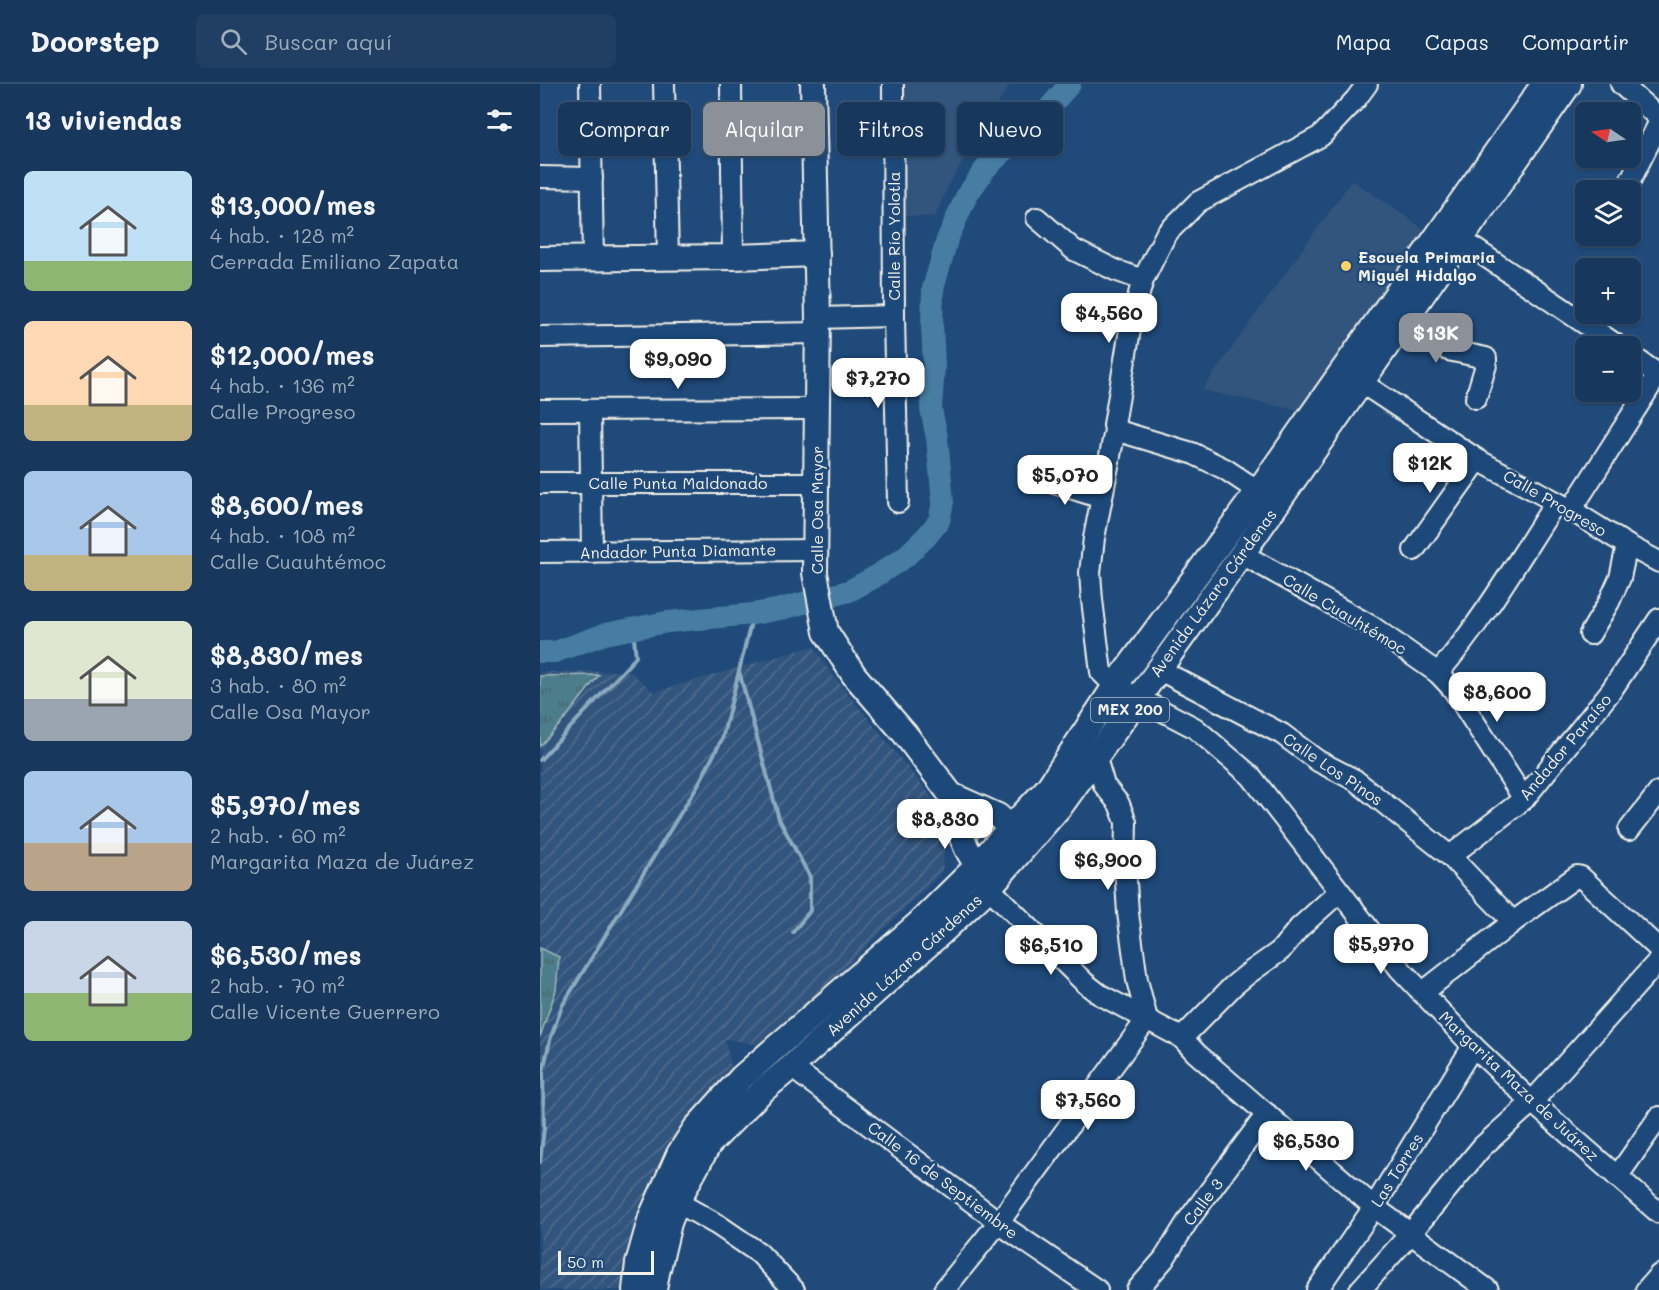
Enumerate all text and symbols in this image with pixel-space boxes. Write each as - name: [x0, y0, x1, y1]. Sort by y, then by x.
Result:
- search box: [196, 14, 616, 68]
- text: Doorstep: [30, 23, 160, 59]
- icon: search: [217, 25, 250, 58]
- text: Buscar aquí: [265, 27, 392, 56]
- text: Mapa: [1336, 28, 1392, 55]
- text: Capas: [1425, 28, 1489, 55]
- text: Compartir: [1522, 28, 1629, 55]
- chip: Comprar: [558, 102, 691, 156]
- chip: Alquilar: [703, 102, 825, 156]
- chip: Filtros: [837, 102, 945, 156]
- chip: Nuevo: [957, 102, 1063, 156]
- north arrow: [1575, 102, 1641, 168]
- map controls: [1575, 102, 1641, 402]
- text: 13 viviendas: [24, 103, 182, 137]
- icon: filters: [483, 104, 516, 137]
- street label: Calle Río Yolotla: [883, 172, 904, 300]
- button: layers: [1575, 180, 1641, 246]
- text: $13,000/mes: [210, 188, 376, 222]
- icon: home: [72, 195, 144, 267]
- text: 4 hab. · 128 m²: [210, 222, 354, 248]
- place label: Escuela Primaria Miguel Hidalgo: [1358, 246, 1495, 285]
- text: Cerrada Emiliano Zapata: [210, 248, 459, 274]
- button: +: [1575, 258, 1641, 324]
- marker: Escuela Primaria Miguel Hidalgo: [1339, 259, 1353, 273]
- pin: $4,560: [1060, 293, 1158, 344]
- text: $4,560: [1075, 299, 1143, 325]
- pin: $13K: [1400, 313, 1472, 364]
- text: $13K: [1413, 319, 1459, 345]
- button: −: [1575, 336, 1641, 402]
- text: $12,000/mes: [210, 338, 375, 372]
- pin: $9,090: [629, 339, 727, 390]
- icon: home: [72, 345, 144, 417]
- text: $9,090: [644, 345, 712, 371]
- pin: $7,270: [829, 358, 927, 409]
- text: $7,270: [846, 364, 910, 390]
- text: 4 hab. · 136 m²: [210, 372, 355, 398]
- text: Calle Progreso: [210, 398, 355, 424]
- pin: $12K: [1394, 443, 1466, 494]
- street label: Calle Osa Mayor: [806, 446, 827, 574]
- text: $12K: [1407, 449, 1453, 475]
- pin: $5,070: [1016, 455, 1114, 506]
- text: $5,070: [1031, 461, 1099, 487]
- street label: Calle Progreso: [1500, 464, 1611, 541]
- street label: Calle Punta Maldonado: [589, 472, 767, 493]
- text: $8,600/mes: [210, 488, 364, 522]
- icon: home: [72, 495, 144, 567]
- street label: Avenida Lázaro Cárdenas: [1144, 504, 1281, 681]
- text: 4 hab. · 108 m²: [210, 522, 355, 548]
- street label: Andador Punta Diamante: [579, 538, 777, 563]
- text: Calle Cuauhtémoc: [210, 548, 386, 574]
- street label: Calle Cuauhtémoc: [1279, 568, 1411, 659]
- text: $8,830/mes: [210, 638, 363, 672]
- icon: home: [72, 645, 144, 717]
- text: 3 hab. · 80 m²: [210, 672, 346, 698]
- pin: $8,600: [1448, 672, 1546, 723]
- text: $8,600: [1463, 678, 1531, 704]
- street label: Andador Paraíso: [1514, 689, 1615, 804]
- text: Calle Osa Mayor: [210, 698, 371, 724]
- road number: MEX 200: [1091, 698, 1169, 722]
- street label: Calle Los Pinos: [1279, 727, 1387, 810]
- text: $5,970/mes: [210, 788, 361, 822]
- icon: home: [72, 795, 144, 867]
- pin: $8,830: [896, 799, 994, 850]
- text: $8,830: [911, 805, 979, 831]
- text: 2 hab. · 60 m²: [210, 822, 346, 848]
- pin: $6,900: [1059, 840, 1157, 891]
- text: $6,900: [1074, 846, 1142, 872]
- text: Margarita Maza de Juárez: [210, 848, 474, 874]
- street label: Avenida Lázaro Cárdenas: [821, 889, 986, 1040]
- pin: $5,970: [1332, 924, 1430, 975]
- pin: $6,510: [1002, 925, 1100, 976]
- text: $5,970: [1348, 930, 1414, 956]
- text: $6,510: [1019, 931, 1083, 957]
- text: $6,530/mes: [210, 938, 362, 972]
- icon: home: [72, 945, 144, 1017]
- text: 2 hab. · 70 m²: [210, 972, 345, 998]
- text: Calle Vicente Guerrero: [210, 998, 440, 1024]
- street label: Margarita Maza de Juárez: [1435, 1006, 1604, 1165]
- pin: $7,560: [1039, 1080, 1137, 1131]
- text: $7,560: [1055, 1086, 1121, 1112]
- street label: Calle 16 de Septiembre: [864, 1116, 1023, 1243]
- pin: $6,530: [1257, 1121, 1355, 1172]
- text: $6,530: [1272, 1127, 1340, 1153]
- street label: Las Torres: [1366, 1129, 1428, 1211]
- street label: Calle 3: [1178, 1174, 1227, 1230]
- scale bar: [558, 1248, 654, 1276]
- text: 50 m: [567, 1251, 604, 1272]

